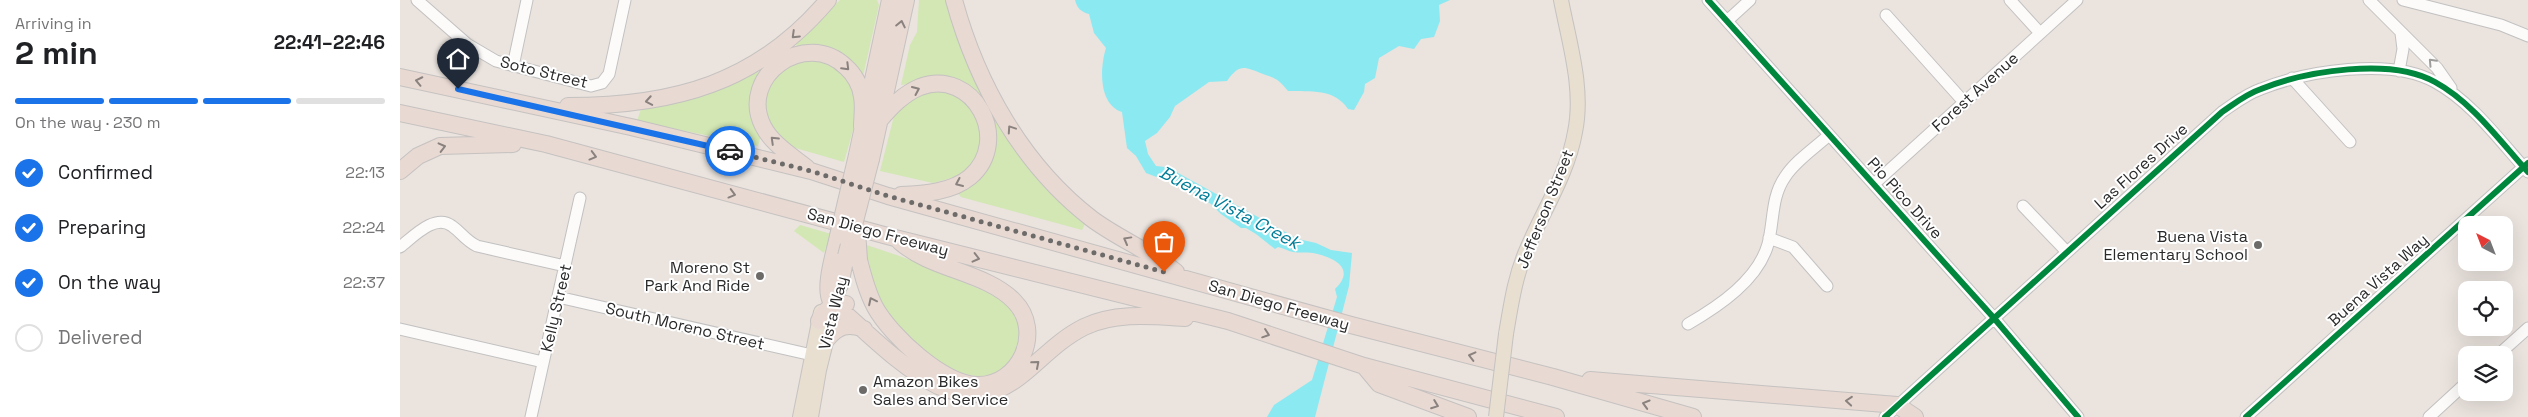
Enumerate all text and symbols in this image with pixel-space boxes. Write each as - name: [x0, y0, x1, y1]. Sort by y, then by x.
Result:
- text: Arriving in: [15, 13, 92, 34]
- one-way arrow: [896, 19, 906, 28]
- one-way arrow: [791, 29, 800, 38]
- text: 22:41–22:46: [274, 30, 385, 55]
- text: 2 min: [15, 33, 98, 73]
- pin: [437, 38, 479, 89]
- icon: home: [444, 45, 472, 73]
- street label: Forest Avenue: [1927, 48, 2023, 136]
- street label: Soto Street: [498, 51, 590, 93]
- one-way arrow: [2429, 59, 2438, 68]
- one-way arrow: [840, 61, 849, 70]
- one-way arrow: [415, 77, 424, 87]
- one-way arrow: [911, 85, 920, 96]
- one-way arrow: [644, 96, 653, 106]
- text: On the way · 230 m: [15, 112, 160, 133]
- street label: Las Flores Drive: [2090, 118, 2192, 214]
- one-way arrow: [1008, 125, 1017, 135]
- courier: [705, 126, 755, 176]
- icon: car: [716, 137, 744, 165]
- one-way arrow: [770, 137, 779, 146]
- one-way arrow: [437, 142, 446, 153]
- street label: Jefferson Street: [1512, 146, 1578, 272]
- one-way arrow: [588, 151, 596, 161]
- street label: Pio Pico Drive: [1863, 153, 1947, 243]
- icon: check: [15, 159, 43, 187]
- text: Confirmed: [58, 160, 153, 185]
- water label: Buena Vista Creek: [1156, 160, 1306, 255]
- text: 22:13: [345, 162, 385, 183]
- one-way arrow: [955, 177, 964, 187]
- one-way arrow: [727, 188, 735, 198]
- street label: San Diego Freeway: [805, 203, 951, 261]
- icon: check: [15, 214, 43, 242]
- text: Preparing: [58, 215, 146, 240]
- north arrow: [2458, 216, 2512, 271]
- map controls: [2458, 216, 2513, 401]
- text: 22:24: [342, 217, 385, 238]
- pin: [1143, 221, 1185, 272]
- place label: Buena Vista Elementary School: [2103, 226, 2248, 265]
- icon: bag: [1150, 228, 1178, 256]
- street label: Buena Vista Way: [2323, 229, 2433, 331]
- one-way arrow: [1123, 237, 1132, 247]
- marker: Buena Vista Elementary School: [2252, 239, 2264, 251]
- one-way arrow: [972, 252, 981, 263]
- place label: Moreno St Park And Ride: [645, 257, 750, 296]
- street label: Kelly Street: [536, 262, 576, 354]
- icon: check: [15, 269, 43, 297]
- text: On the way: [58, 270, 161, 295]
- marker: Moreno St Park And Ride: [754, 270, 766, 282]
- text: 22:37: [343, 272, 385, 293]
- street label: Vista Way: [814, 274, 852, 352]
- street label: San Diego Freeway: [1206, 275, 1352, 335]
- button: locate: [2458, 281, 2513, 336]
- one-way arrow: [868, 297, 878, 306]
- street label: South Moreno Street: [604, 298, 766, 354]
- text: Delivered: [58, 325, 143, 350]
- one-way arrow: [1261, 328, 1269, 338]
- button: layers: [2458, 346, 2513, 401]
- one-way arrow: [1468, 351, 1477, 362]
- one-way arrow: [1031, 361, 1040, 370]
- place label: Amazon Bikes Sales and Service: [873, 371, 1008, 410]
- marker: Amazon Bikes Sales and Service: [857, 384, 869, 396]
- one-way arrow: [1845, 396, 1853, 407]
- one-way arrow: [1642, 399, 1651, 409]
- one-way arrow: [1431, 400, 1439, 410]

